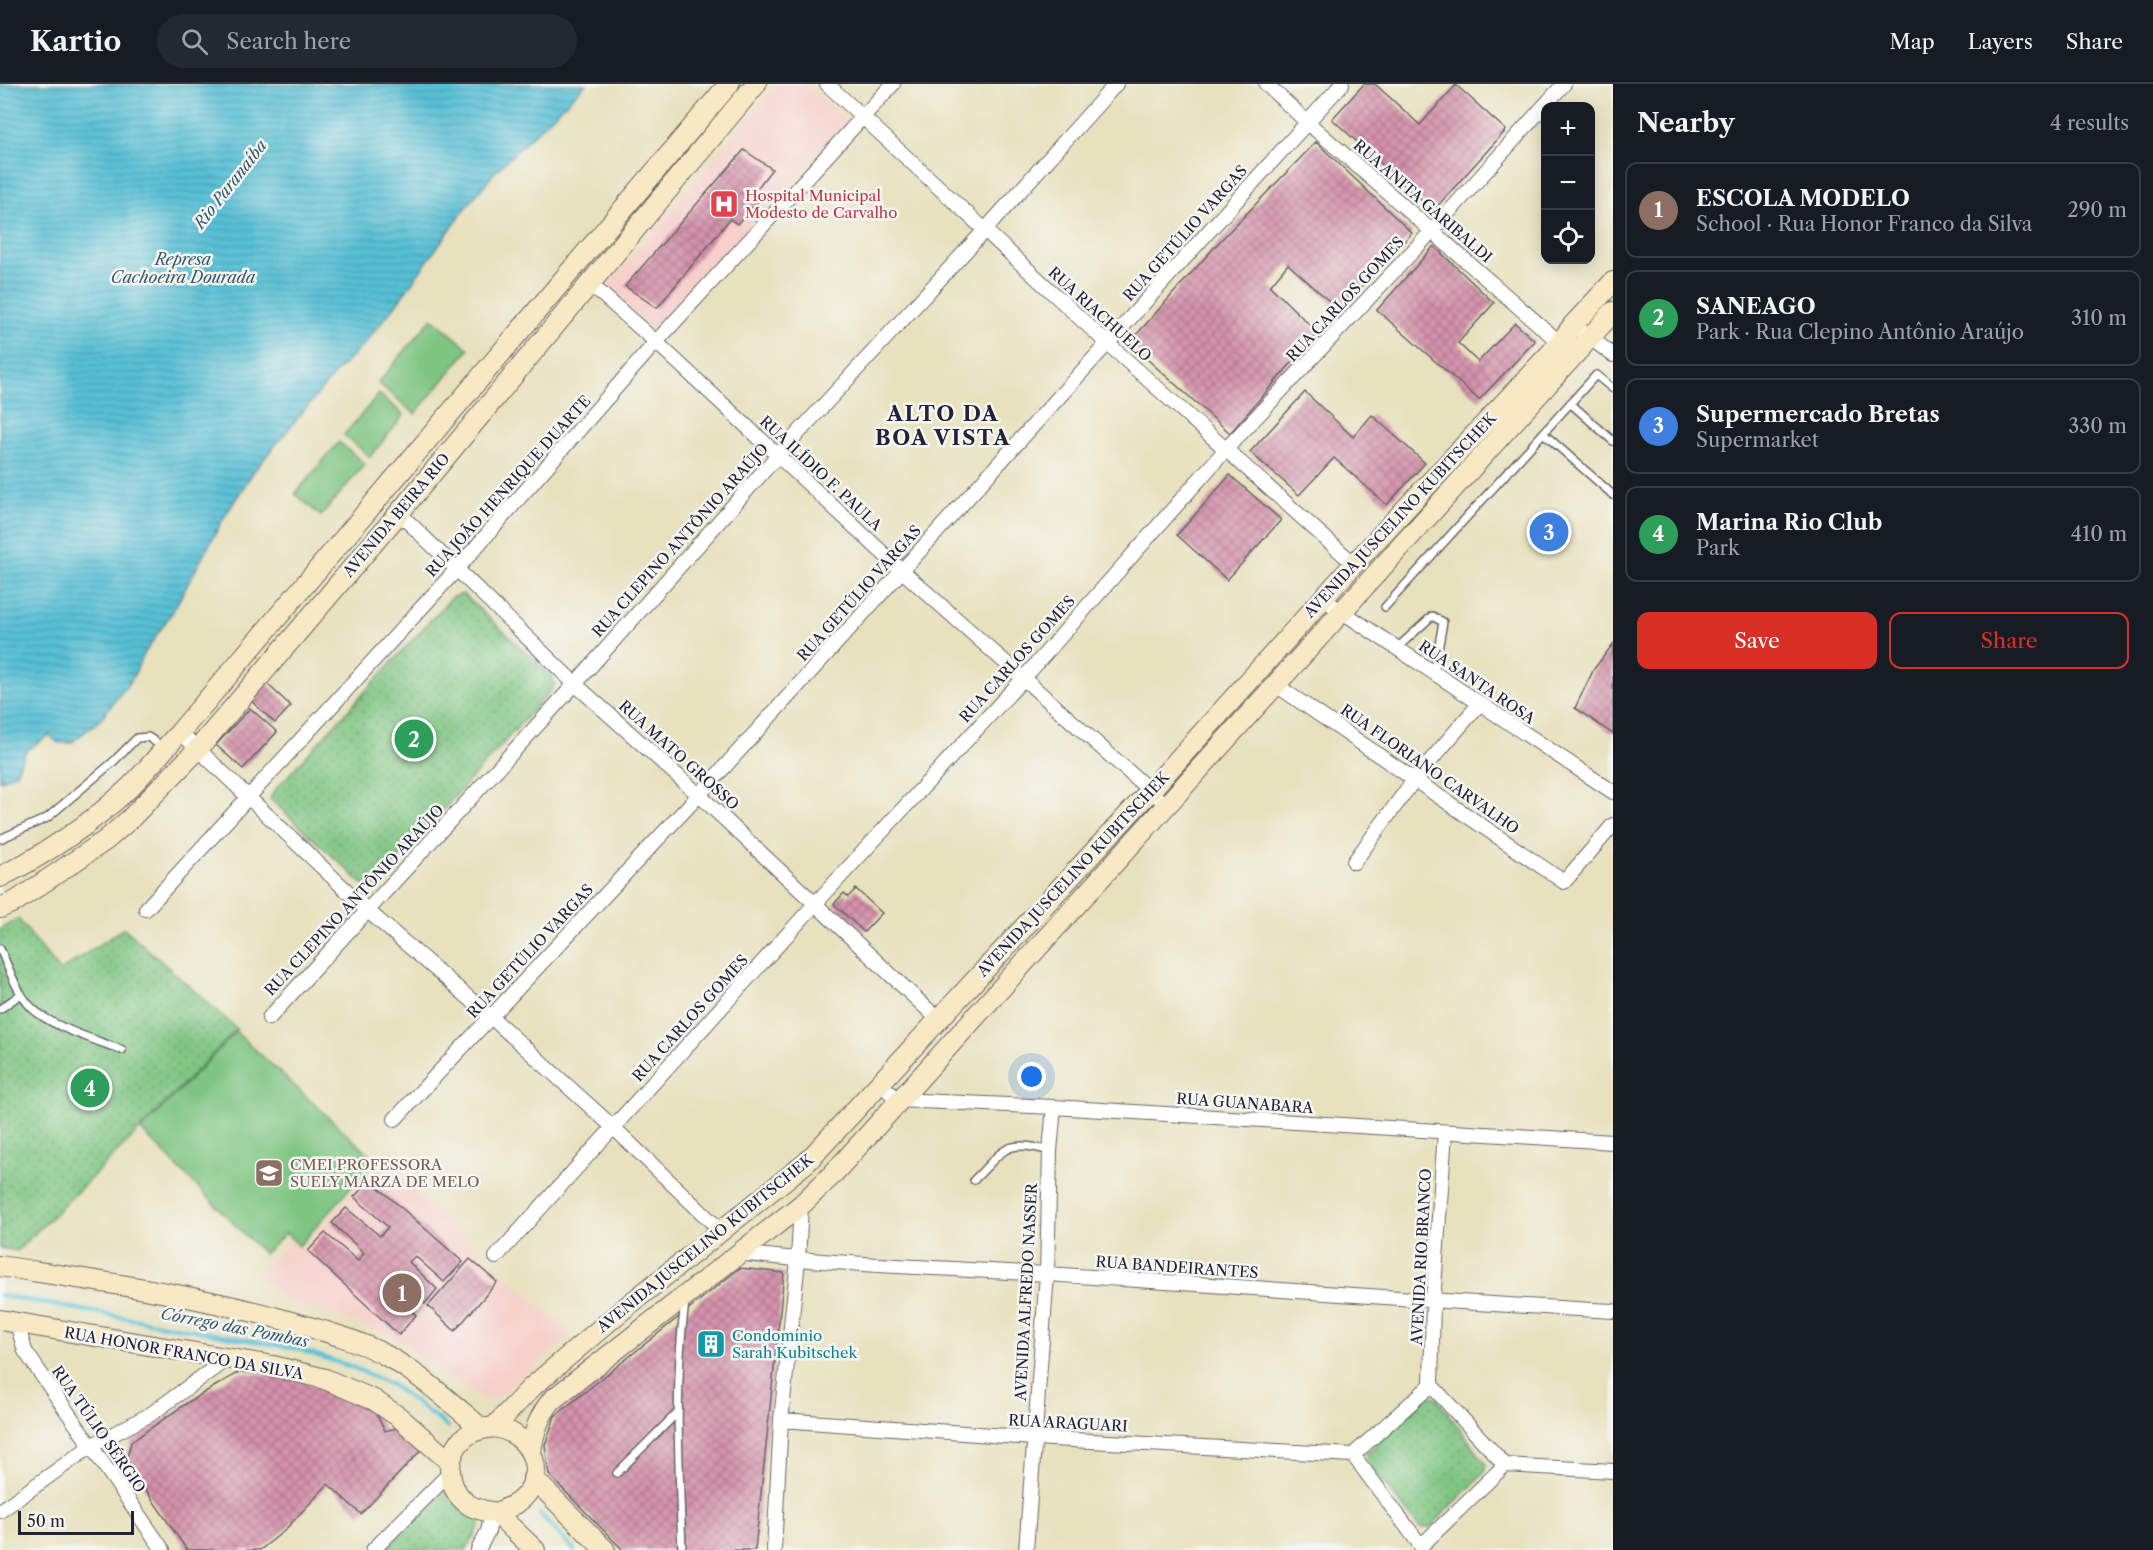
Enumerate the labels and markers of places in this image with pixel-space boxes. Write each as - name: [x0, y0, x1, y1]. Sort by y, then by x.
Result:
- place label: Hospital Municipal Modesto de Carvalho: [745, 186, 897, 222]
- hospital icon: Hospital Municipal Modesto de Carvalho: [708, 188, 740, 220]
- pin: 3: [1530, 510, 1568, 554]
- pin: 2: [394, 716, 434, 762]
- pin: 4: [70, 1066, 110, 1110]
- place label: CMEI PROFESSORA SUELY MARZA DE MELO: [290, 1155, 480, 1191]
- school or university icon: CMEI PROFESSORA SUELY MARZA DE MELO: [253, 1157, 285, 1189]
- pin: 1: [382, 1270, 422, 1316]
- place label: Condomínio Sarah Kubitschek: [732, 1326, 858, 1362]
- building icon: Condomínio Sarah Kubitschek: [695, 1328, 727, 1360]

